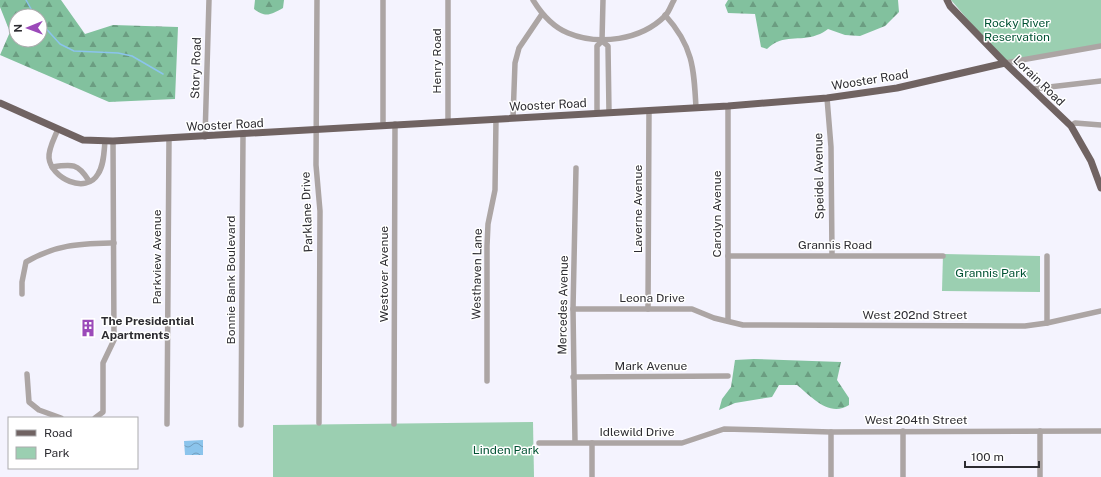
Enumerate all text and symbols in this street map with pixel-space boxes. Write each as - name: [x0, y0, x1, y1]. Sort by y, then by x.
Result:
- north arrow: [8, 8, 48, 48]
- park label: Rocky River Reservation: [984, 16, 1050, 44]
- text: N: [12, 24, 24, 33]
- street label: Henry Road: [430, 28, 444, 94]
- street label: Story Road: [188, 37, 204, 99]
- street label: Lorain Road: [1010, 53, 1068, 109]
- street label: Wooster Road: [831, 67, 909, 93]
- street label: Wooster Road: [509, 96, 587, 114]
- street label: Wooster Road: [186, 116, 264, 134]
- street label: Speidel Avenue: [811, 132, 827, 219]
- street label: Laverne Avenue: [631, 165, 645, 253]
- street label: Carolyn Avenue: [710, 170, 724, 258]
- street label: Parklane Drive: [299, 171, 315, 253]
- street label: Parkview Avenue: [150, 209, 164, 304]
- street label: Bonnie Bank Boulevard: [224, 216, 238, 344]
- street label: Westover Avenue: [377, 226, 391, 322]
- street label: Westhaven Lane: [469, 228, 485, 320]
- street label: Grannis Road: [798, 238, 872, 252]
- street label: Mercedes Avenue: [555, 255, 571, 355]
- park label: Grannis Park: [955, 266, 1027, 280]
- street label: Leona Drive: [619, 291, 685, 305]
- street label: West 202nd Street: [863, 308, 968, 322]
- place label: The Presidential Apartments: [101, 314, 194, 342]
- building icon: The Presidential Apartments: [78, 318, 98, 338]
- street label: Mark Avenue: [615, 359, 688, 373]
- street label: West 204th Street: [865, 413, 968, 427]
- legend: [8, 417, 138, 469]
- street label: Idlewild Drive: [599, 425, 675, 439]
- text: Road: [44, 426, 72, 440]
- park label: Linden Park: [473, 443, 539, 457]
- scale bar: [965, 443, 1039, 469]
- text: Park: [44, 446, 70, 460]
- text: 100 m: [971, 450, 1004, 464]

